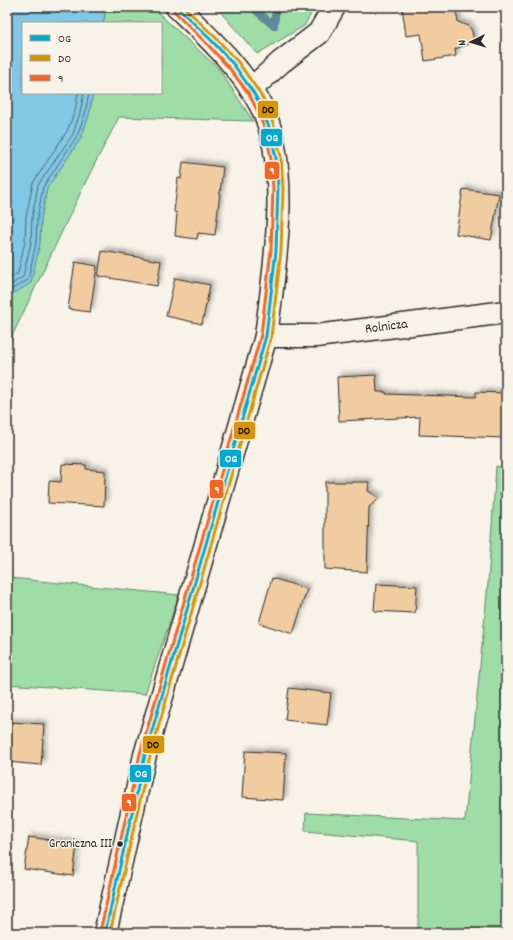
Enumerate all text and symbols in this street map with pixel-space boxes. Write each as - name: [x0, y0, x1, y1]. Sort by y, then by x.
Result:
- legend: [22, 22, 162, 94]
- north arrow: [451, 22, 491, 62]
- text: OG: [58, 31, 71, 48]
- text: N: [455, 39, 471, 46]
- text: DO: [58, 51, 71, 68]
- text: 9: [58, 71, 64, 88]
- line badge: DO: [257, 100, 279, 119]
- text: DO: [262, 103, 274, 119]
- line badge: OG: [260, 128, 283, 147]
- text: OG: [266, 131, 278, 147]
- line badge: 9: [264, 161, 280, 180]
- text: 9: [269, 164, 275, 180]
- street label: Rolnicza: [364, 314, 409, 340]
- line badge: DO: [233, 421, 256, 440]
- text: DO: [238, 424, 250, 440]
- line badge: OG: [219, 449, 242, 468]
- text: OG: [225, 452, 237, 468]
- line badge: 9: [209, 479, 224, 499]
- text: 9: [214, 483, 220, 499]
- line badge: DO: [142, 735, 165, 754]
- text: DO: [147, 738, 159, 754]
- line badge: OG: [129, 764, 152, 783]
- text: OG: [135, 767, 147, 783]
- line badge: 9: [121, 793, 137, 812]
- text: 9: [126, 796, 132, 812]
- place label: Graniczna III: [49, 835, 112, 854]
- marker: Graniczna III: [115, 839, 125, 849]

